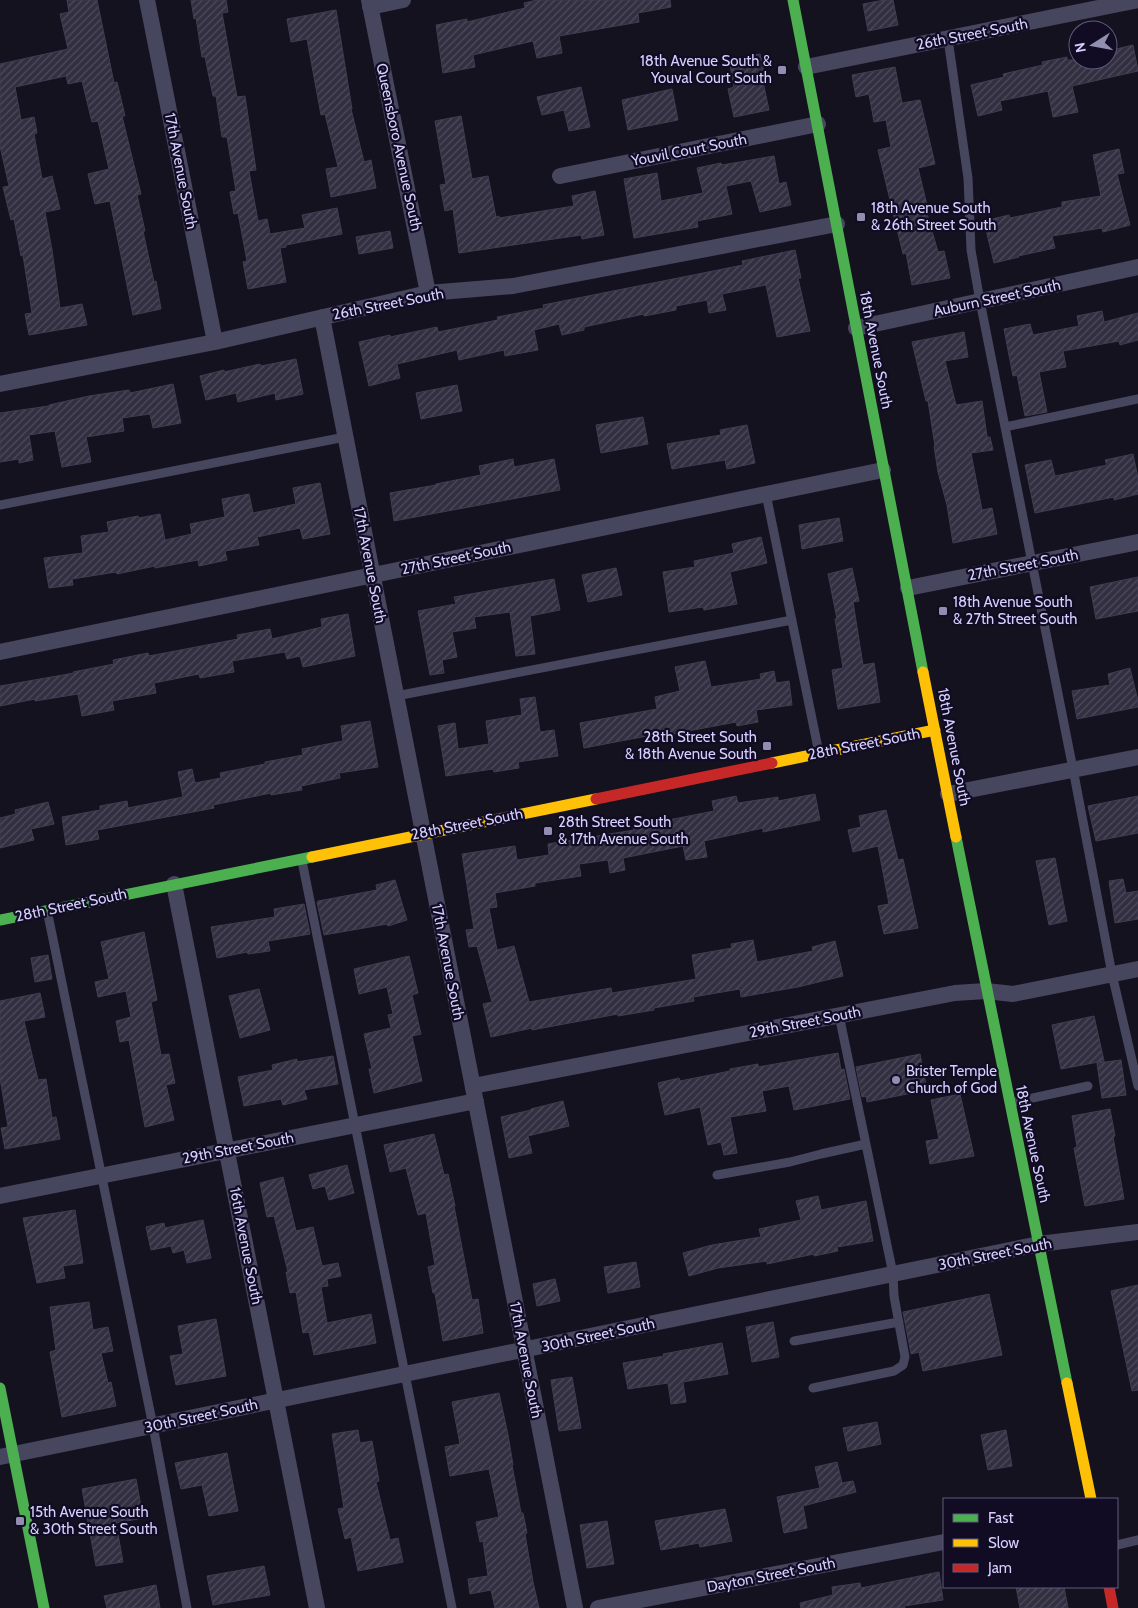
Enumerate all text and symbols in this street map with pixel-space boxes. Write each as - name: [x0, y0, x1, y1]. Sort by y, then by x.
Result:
- street label: 26th Street South: [915, 14, 1029, 54]
- north arrow: [1068, 20, 1118, 70]
- text: N: [1070, 41, 1090, 54]
- place label: 18th Avenue South & Youval Court South: [640, 52, 772, 87]
- street label: Queensboro Avenue South: [372, 61, 426, 233]
- marker: 18th Avenue South & Youval Court South: [776, 64, 788, 76]
- street label: 17th Avenue South: [161, 111, 201, 231]
- street label: Youvil Court South: [629, 130, 748, 170]
- place label: 18th Avenue South & 26th Street South: [871, 199, 996, 234]
- marker: 18th Avenue South & 26th Street South: [855, 211, 867, 223]
- street label: Auburn Street South: [932, 276, 1062, 320]
- street label: 26th Street South: [331, 284, 445, 324]
- street label: 18th Avenue South: [856, 290, 896, 410]
- street label: 17th Avenue South: [350, 505, 390, 625]
- street label: 27th Street South: [399, 538, 513, 578]
- street label: 27th Street South: [966, 545, 1080, 585]
- place label: 18th Avenue South & 27th Street South: [953, 593, 1077, 628]
- marker: 18th Avenue South & 27th Street South: [937, 605, 949, 617]
- street label: 18th Avenue South: [934, 687, 974, 807]
- street label: 28th Street South: [807, 724, 921, 764]
- place label: 28th Street South & 18th Avenue South: [625, 728, 757, 763]
- marker: 28th Street South & 18th Avenue South: [761, 740, 773, 752]
- street label: 28th Street South: [410, 804, 524, 844]
- place label: 28th Street South & 17th Avenue South: [558, 813, 689, 848]
- marker: 28th Street South & 17th Avenue South: [542, 825, 554, 837]
- street label: 28th Street South: [14, 884, 128, 926]
- street label: 17th Avenue South: [428, 902, 468, 1022]
- street label: 29th Street South: [748, 1002, 862, 1042]
- place label: Brister Temple Church of God: [906, 1062, 997, 1097]
- marker: Brister Temple Church of God: [890, 1074, 902, 1086]
- street label: 18th Avenue South: [1012, 1084, 1054, 1204]
- street label: 29th Street South: [181, 1128, 295, 1168]
- street label: 16th Avenue South: [226, 1186, 266, 1306]
- street label: 30th Street South: [937, 1234, 1053, 1274]
- street label: 17th Avenue South: [506, 1300, 546, 1420]
- street label: 30th Street South: [540, 1314, 656, 1356]
- street label: 30th Street South: [143, 1395, 259, 1437]
- legend: [943, 1498, 1118, 1588]
- place label: 15th Avenue South & 30th Street South: [30, 1503, 158, 1538]
- text: Fast: [988, 1509, 1013, 1527]
- marker: 15th Avenue South & 30th Street South: [14, 1515, 26, 1527]
- text: Slow: [988, 1534, 1019, 1552]
- street label: Dayton Street South: [705, 1554, 837, 1596]
- text: Jam: [987, 1559, 1012, 1577]

